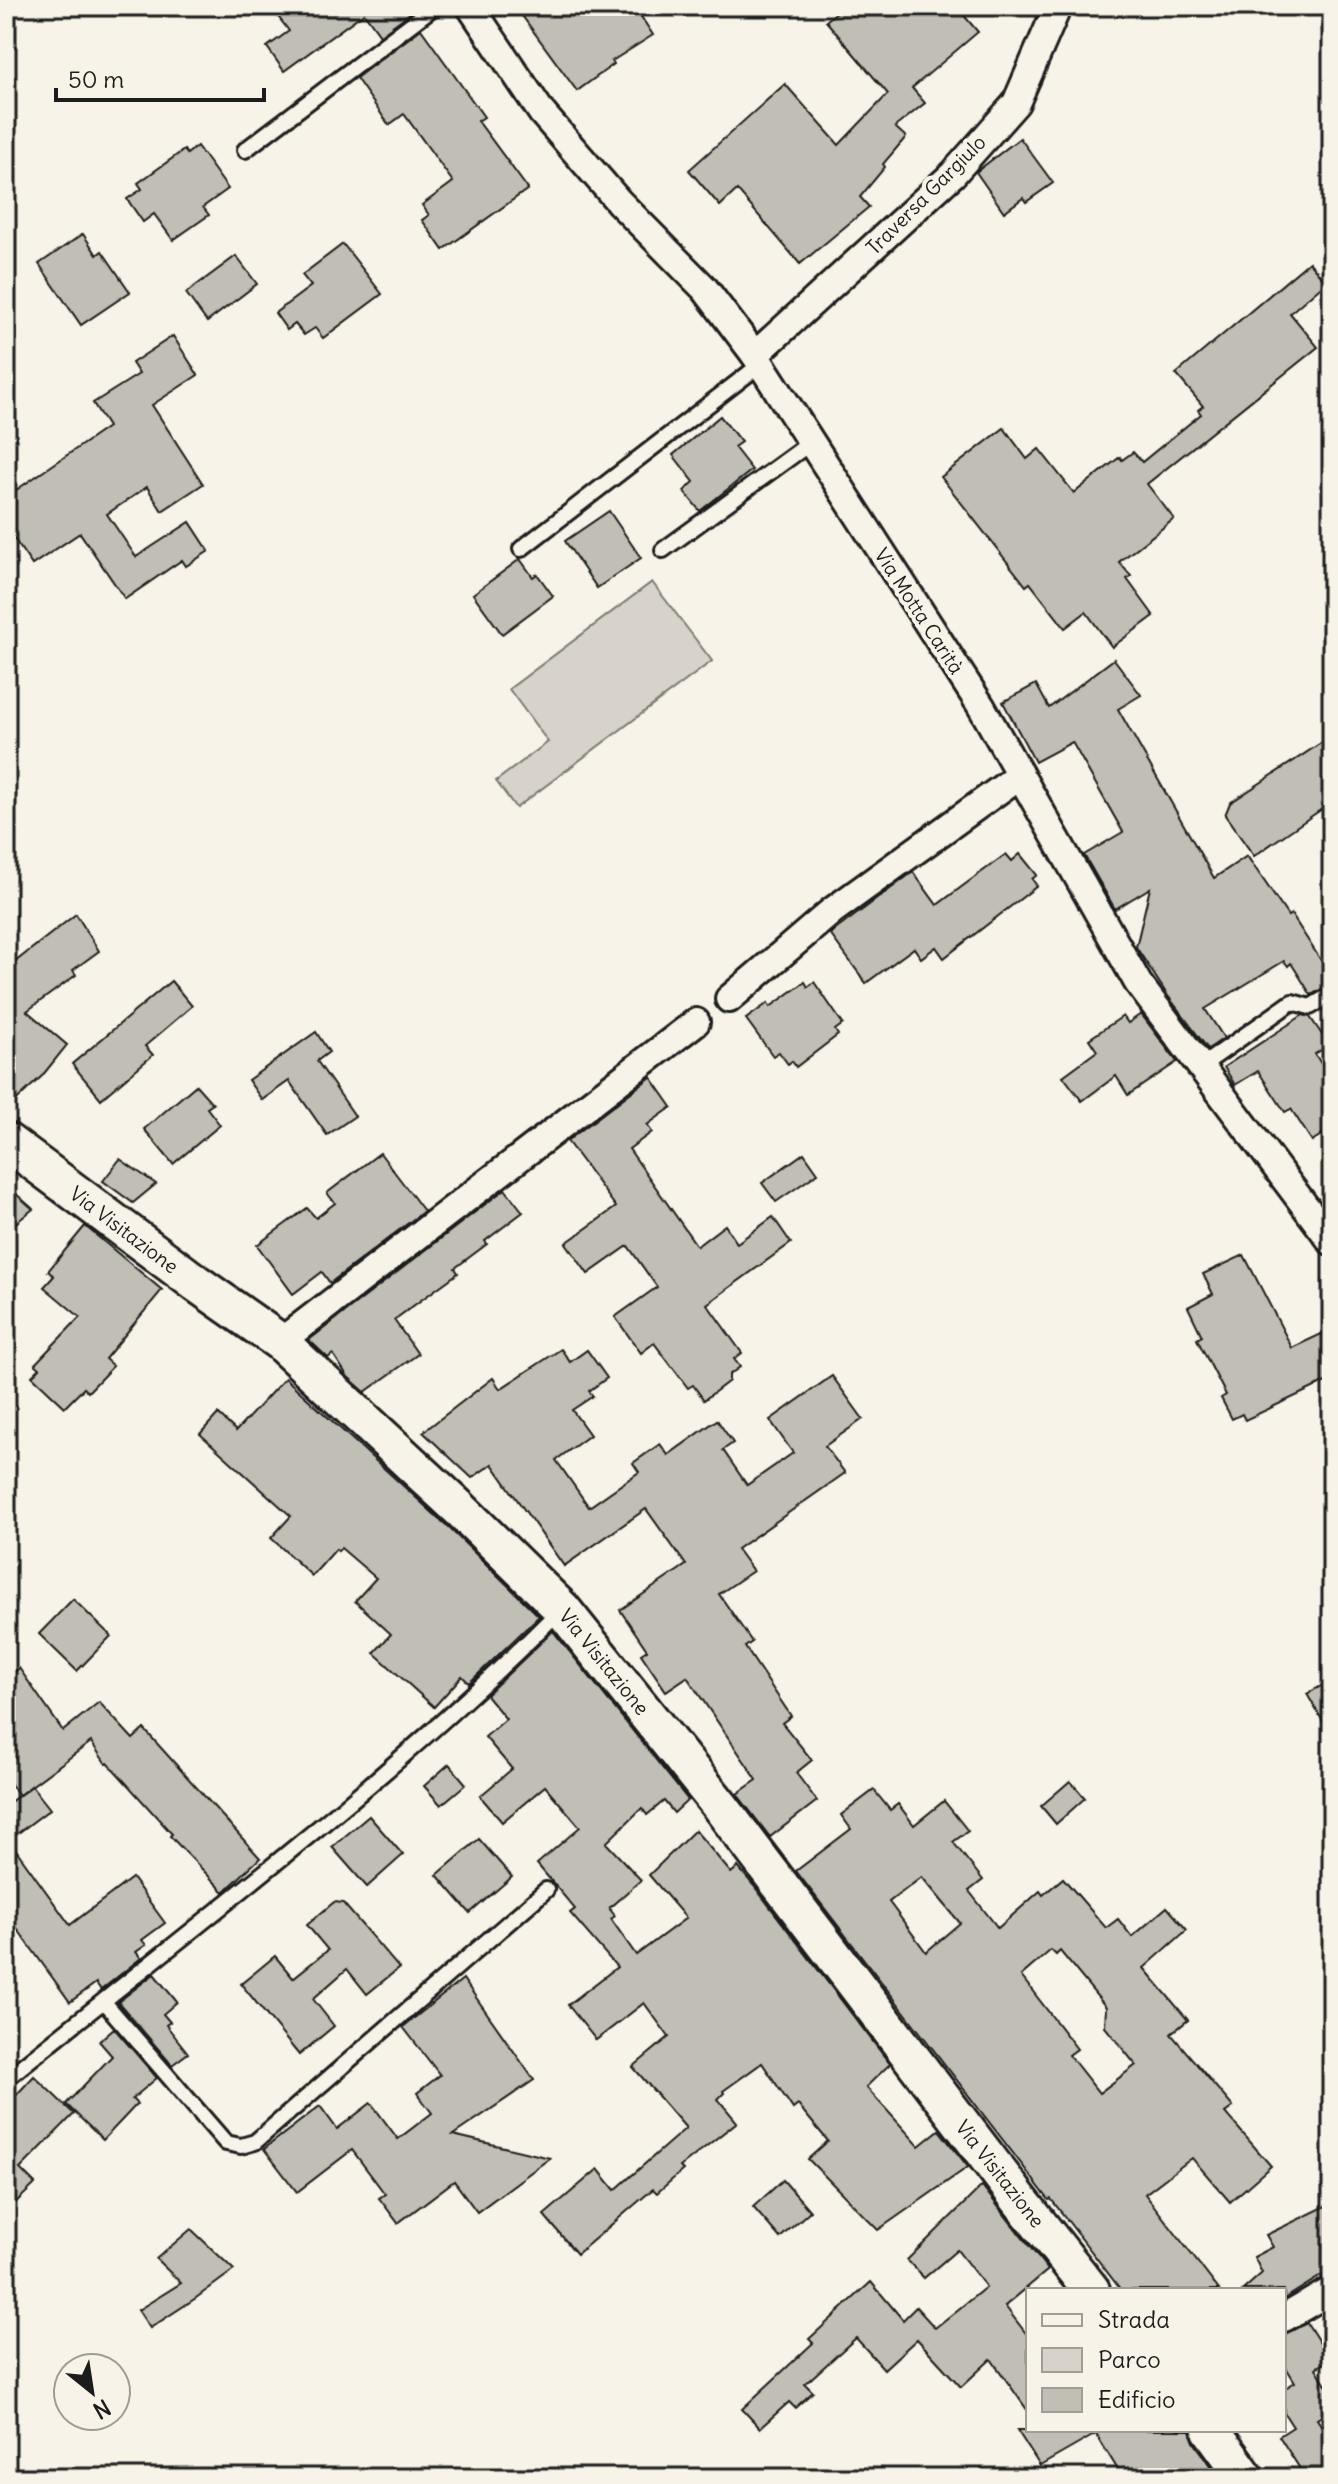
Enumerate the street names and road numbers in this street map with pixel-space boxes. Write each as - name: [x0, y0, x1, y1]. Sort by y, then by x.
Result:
- street label: Traversa Gargiulo: [861, 130, 991, 260]
- street label: Via Motta Carità: [869, 543, 969, 678]
- street label: Via Visitazione: [65, 1181, 184, 1279]
- street label: Via Visitazione: [554, 1603, 655, 1720]
- street label: Via Visitazione: [951, 2115, 1050, 2232]

